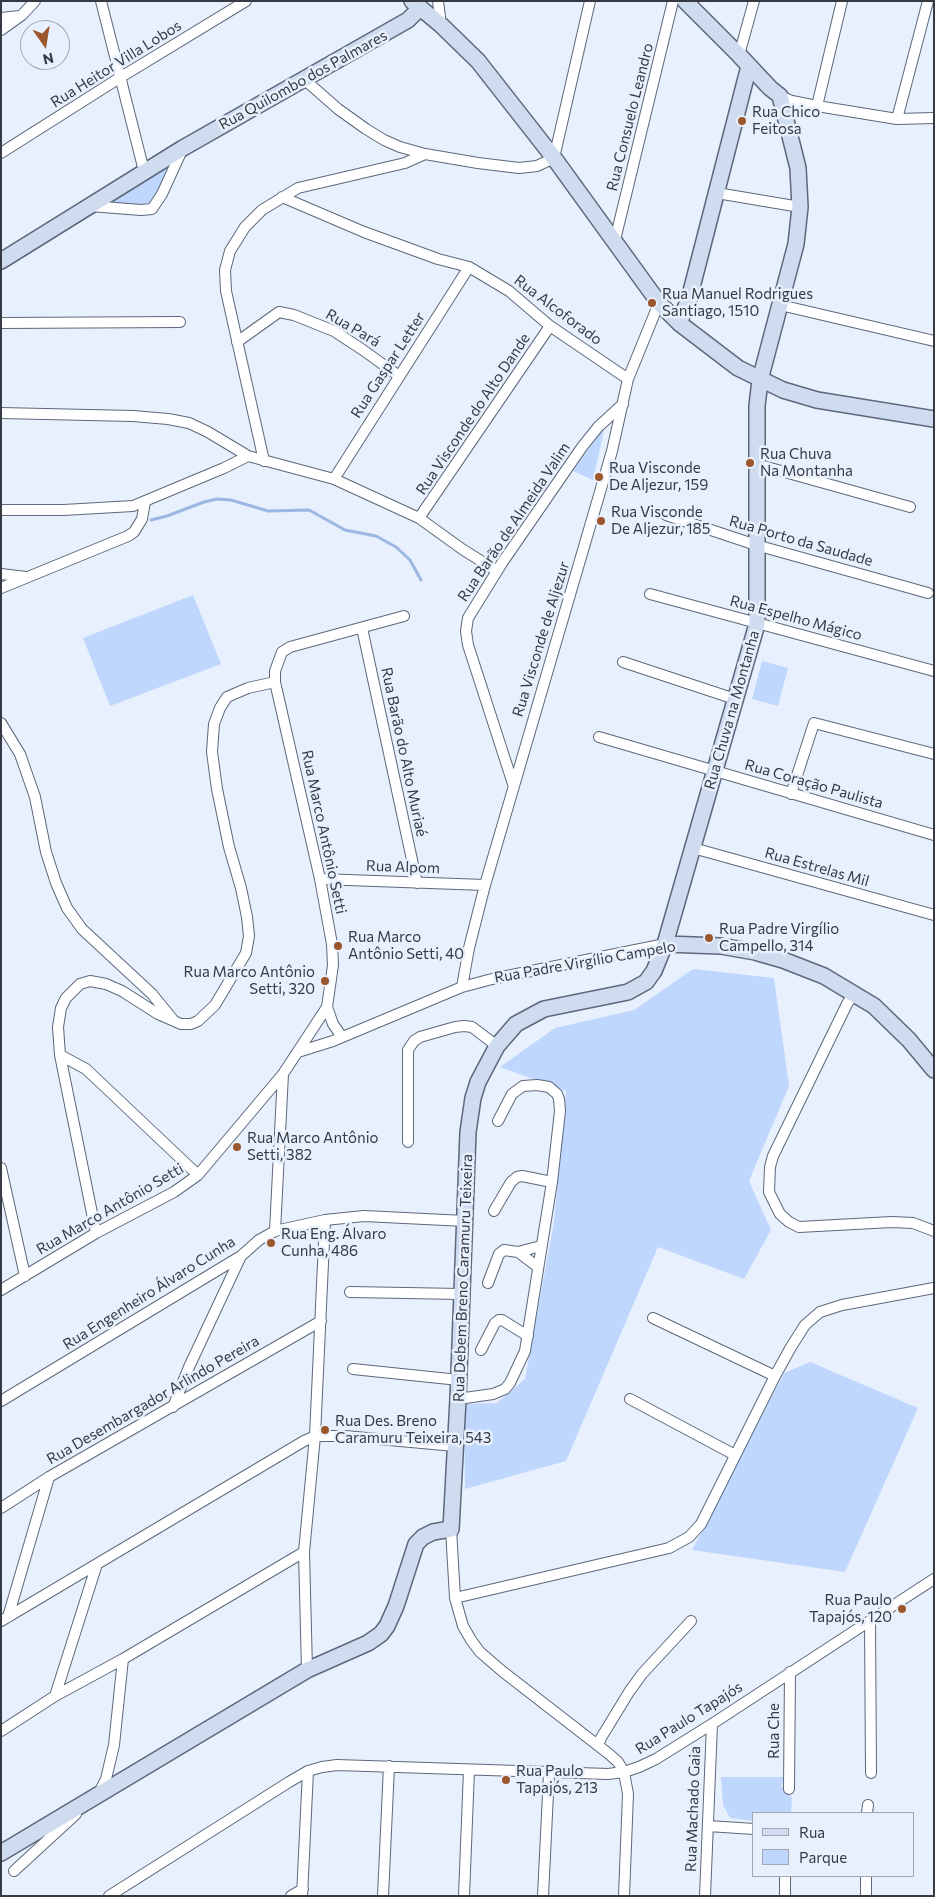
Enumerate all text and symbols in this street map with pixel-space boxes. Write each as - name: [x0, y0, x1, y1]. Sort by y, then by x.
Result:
- street label: Rua Heitor Villa Lobos: [47, 16, 185, 112]
- north arrow: [20, 20, 70, 70]
- street label: Rua Quilombo dos Palmares: [216, 26, 390, 134]
- street label: Rua Consuelo Leandro: [603, 41, 657, 193]
- text: N: [41, 50, 55, 69]
- place label: Rua Chico Feitosa: [752, 103, 820, 138]
- marker: Rua Chico Feitosa: [736, 115, 748, 127]
- street label: Rua Alcoforado: [511, 271, 605, 349]
- place label: Rua Manuel Rodrigues Santiago, 1510: [662, 285, 813, 320]
- marker: Rua Manuel Rodrigues Santiago, 1510: [646, 297, 658, 309]
- street label: Rua Pará: [323, 305, 383, 351]
- street label: Rua Gaspar Letter: [347, 309, 429, 421]
- street label: Rua Visconde do Alto Dande: [412, 330, 534, 498]
- street label: Rua Barão de Almeida Valim: [454, 439, 574, 605]
- place label: Rua Chuva Na Montanha: [760, 445, 853, 480]
- marker: Rua Chuva Na Montanha: [744, 457, 756, 469]
- place label: Rua Visconde De Aljezur, 159: [609, 459, 708, 494]
- marker: Rua Visconde De Aljezur, 159: [593, 471, 605, 483]
- place label: Rua Visconde De Aljezur, 185: [611, 503, 710, 538]
- street label: Rua Porto da Saudade: [727, 512, 875, 570]
- marker: Rua Visconde De Aljezur, 185: [595, 515, 607, 527]
- street label: Rua Visconde de Aljezur: [509, 559, 573, 719]
- street label: Rua Espelho Mágico: [728, 592, 864, 644]
- street label: Rua Chuva na Montanha: [701, 628, 763, 792]
- street label: Rua Barão do Alto Muriaé: [377, 666, 431, 838]
- street label: Rua Marco Antônio Setti: [298, 748, 350, 916]
- street label: Rua Coração Paulista: [743, 756, 885, 812]
- street label: Rua Estrelas Mil: [763, 843, 871, 891]
- street label: Rua Alpom: [366, 857, 440, 877]
- place label: Rua Padre Virgílio Campello, 314: [719, 920, 839, 955]
- place label: Rua Marco Antônio Setti, 40: [348, 928, 464, 963]
- marker: Rua Padre Virgílio Campello, 314: [703, 932, 715, 944]
- street label: Rua Padre Virgílio Campelo: [493, 937, 677, 987]
- marker: Rua Marco Antônio Setti, 40: [332, 940, 344, 952]
- place label: Rua Marco Antônio Setti, 320: [184, 963, 315, 998]
- marker: Rua Marco Antônio Setti, 320: [319, 975, 331, 987]
- place label: Rua Marco Antônio Setti, 382: [247, 1129, 378, 1164]
- marker: Rua Marco Antônio Setti, 382: [231, 1141, 243, 1153]
- street label: Rua Debem Breno Caramuru Teixeira: [450, 1154, 476, 1402]
- street label: Rua Marco Antônio Setti: [33, 1159, 187, 1259]
- place label: Rua Eng. Álvaro Cunha, 486: [281, 1225, 386, 1260]
- street label: Rua Engenheiro Álvaro Cunha: [60, 1232, 238, 1354]
- marker: Rua Eng. Álvaro Cunha, 486: [265, 1237, 277, 1249]
- street label: Rua Desembargador Arlindo Pereira: [44, 1332, 262, 1468]
- place label: Rua Des. Breno Caramuru Teixeira, 543: [335, 1412, 491, 1447]
- marker: Rua Des. Breno Caramuru Teixeira, 543: [319, 1424, 331, 1436]
- place label: Rua Paulo Tapajós, 120: [809, 1591, 892, 1626]
- marker: Rua Paulo Tapajós, 120: [896, 1603, 908, 1615]
- street label: Rua Paulo Tapajós: [632, 1678, 746, 1758]
- street label: Rua Che: [765, 1703, 783, 1759]
- street label: Rua Machado Gaia: [682, 1746, 704, 1872]
- place label: Rua Paulo Tapajós, 213: [516, 1762, 598, 1797]
- marker: Rua Paulo Tapajós, 213: [500, 1774, 512, 1786]
- legend: [752, 1812, 915, 1877]
- text: Rua: [799, 1823, 825, 1841]
- text: Parque: [799, 1848, 847, 1866]

